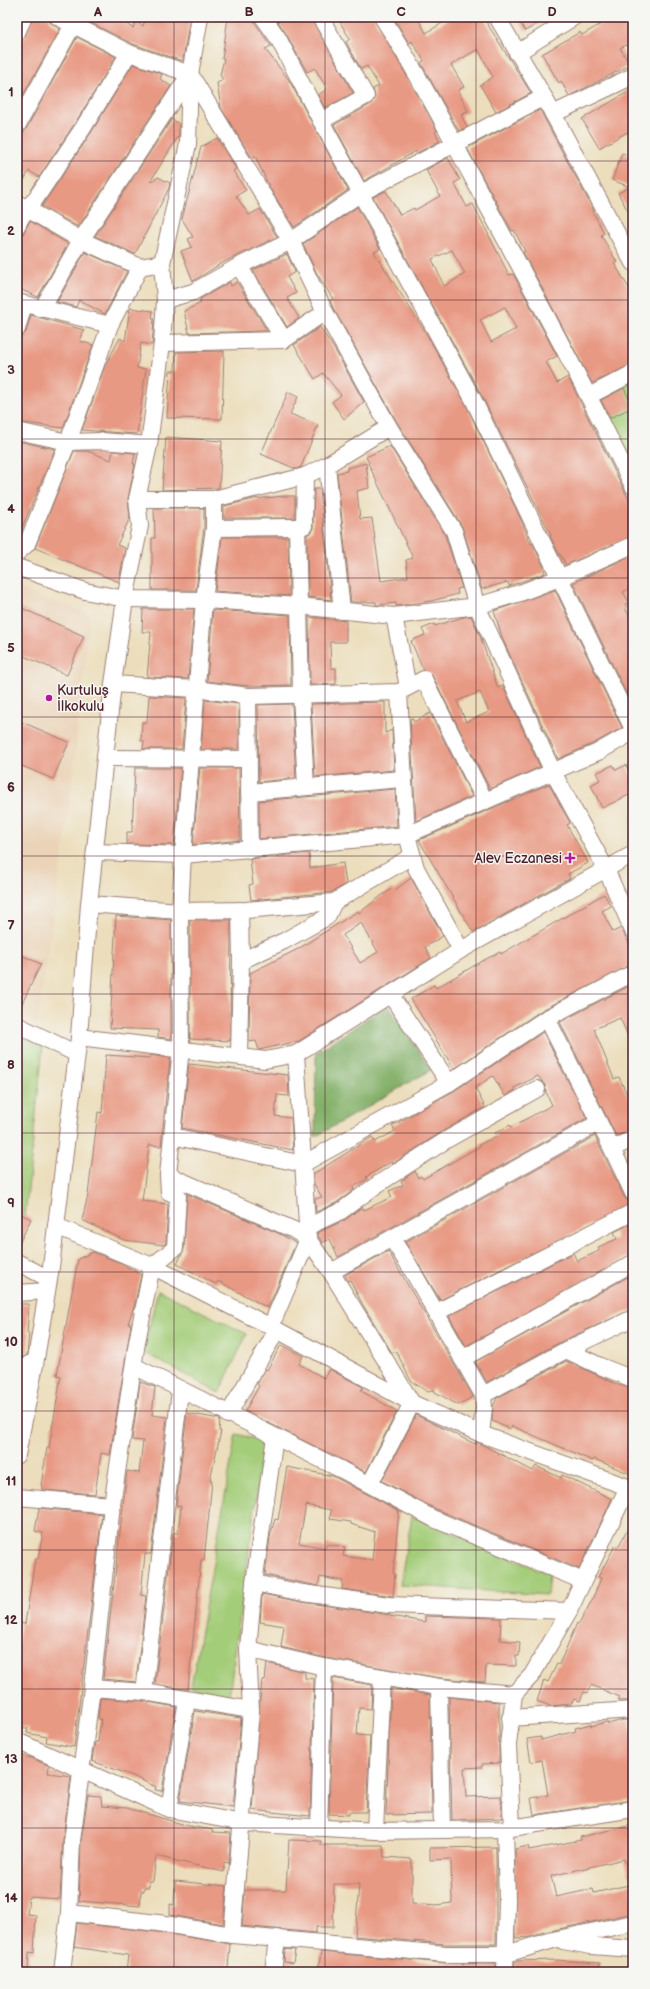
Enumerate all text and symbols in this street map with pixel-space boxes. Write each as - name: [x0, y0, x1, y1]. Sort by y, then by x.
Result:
- text: A: [93, 4, 102, 20]
- text: B: [244, 4, 254, 20]
- text: C: [396, 4, 406, 20]
- text: D: [547, 4, 557, 20]
- text: 1: [8, 84, 14, 100]
- text: 2: [7, 223, 15, 239]
- text: 3: [7, 362, 15, 378]
- text: 4: [7, 501, 15, 517]
- text: 5: [7, 640, 15, 656]
- place label: Kurtuluş İlkokulu: [57, 682, 109, 715]
- marker: Kurtuluş İlkokulu: [44, 693, 54, 703]
- text: 6: [7, 779, 15, 795]
- place label: Alev Eczanesi: [474, 850, 562, 867]
- marker: Alev Eczanesi: [565, 853, 575, 863]
- text: 7: [7, 918, 15, 934]
- text: 8: [7, 1057, 15, 1073]
- text: 9: [7, 1195, 15, 1211]
- text: 10: [4, 1334, 18, 1350]
- text: 11: [6, 1473, 16, 1489]
- text: 12: [4, 1612, 18, 1628]
- text: 13: [4, 1751, 18, 1767]
- text: 14: [4, 1890, 18, 1906]

